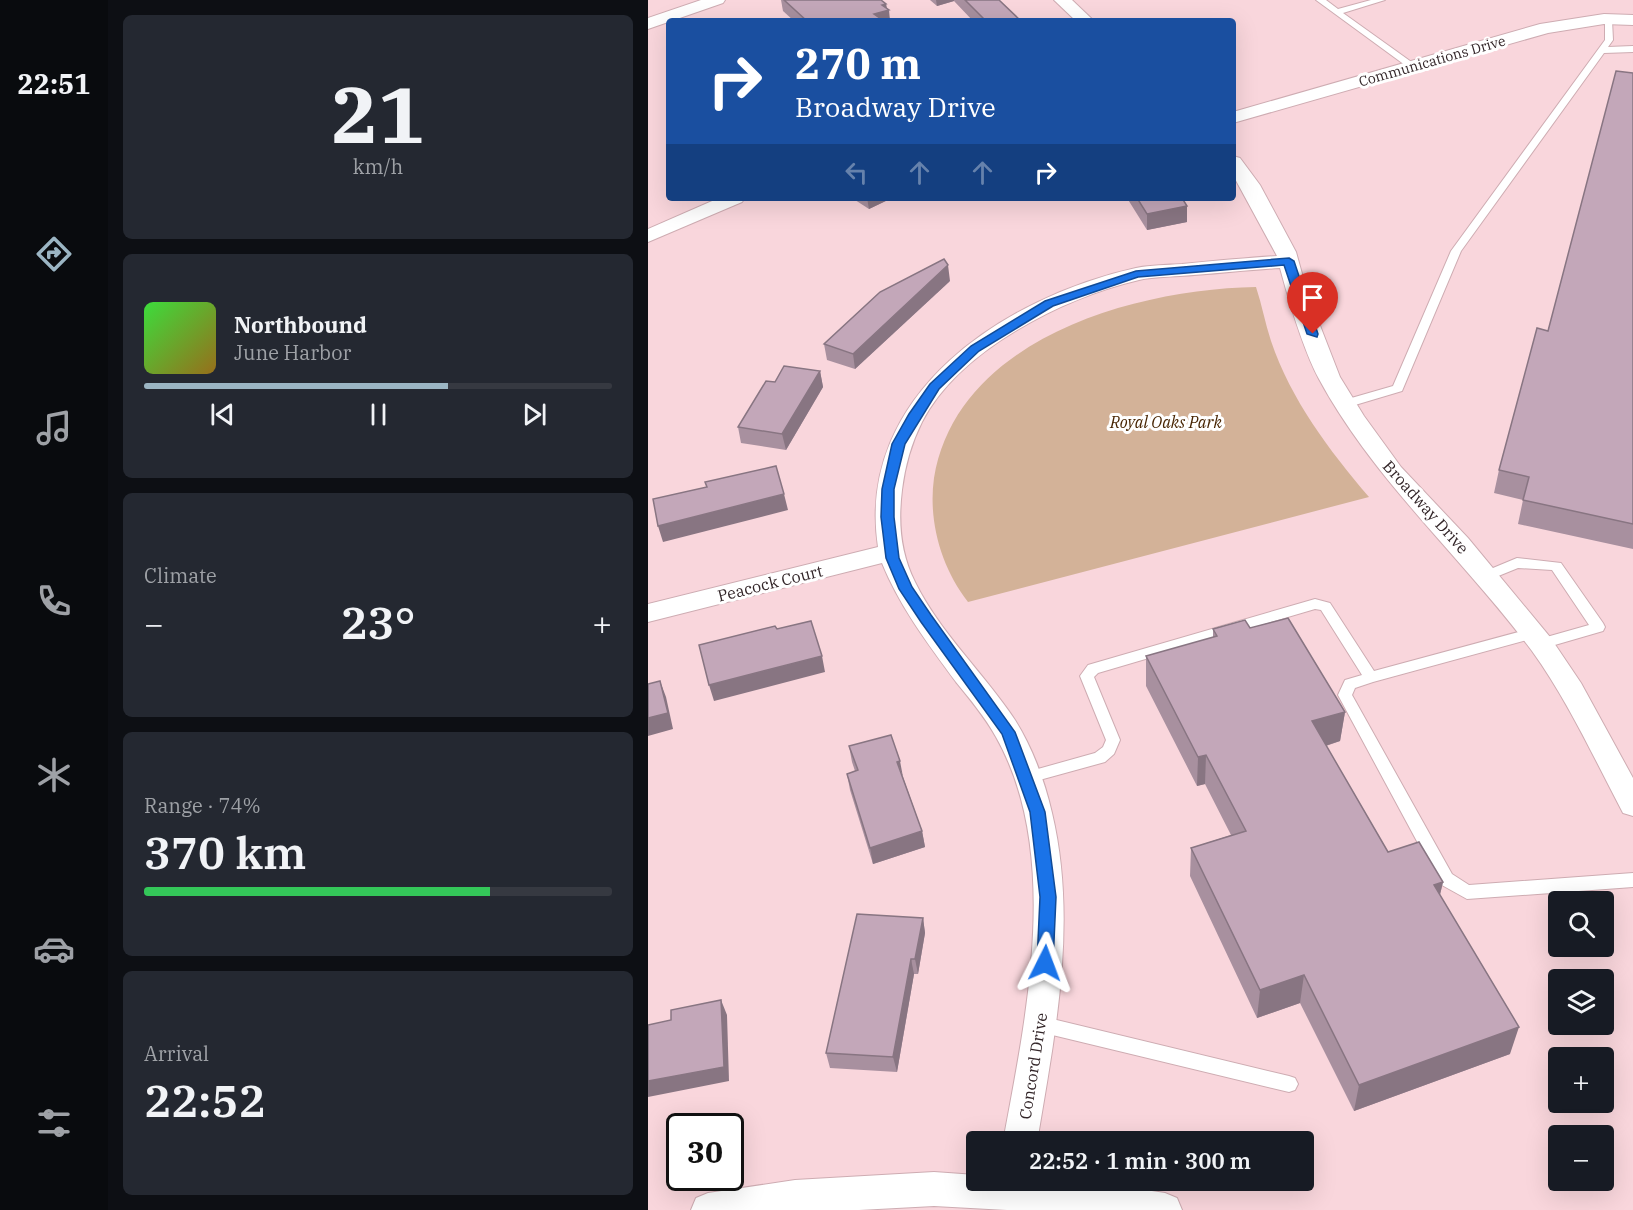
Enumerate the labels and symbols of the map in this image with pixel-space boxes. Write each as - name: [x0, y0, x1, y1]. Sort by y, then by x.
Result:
- street label: Communications Drive: [1357, 31, 1507, 91]
- pin: [1287, 272, 1338, 334]
- park label: Royal Oaks Park: [1109, 412, 1223, 432]
- street label: Broadway Drive: [1379, 456, 1473, 558]
- street label: Peacock Court: [715, 560, 825, 606]
- position arrow: [1013, 931, 1077, 995]
- street label: Concord Drive: [1015, 1011, 1051, 1121]
- speed limit sign: 30: [666, 1113, 744, 1191]

